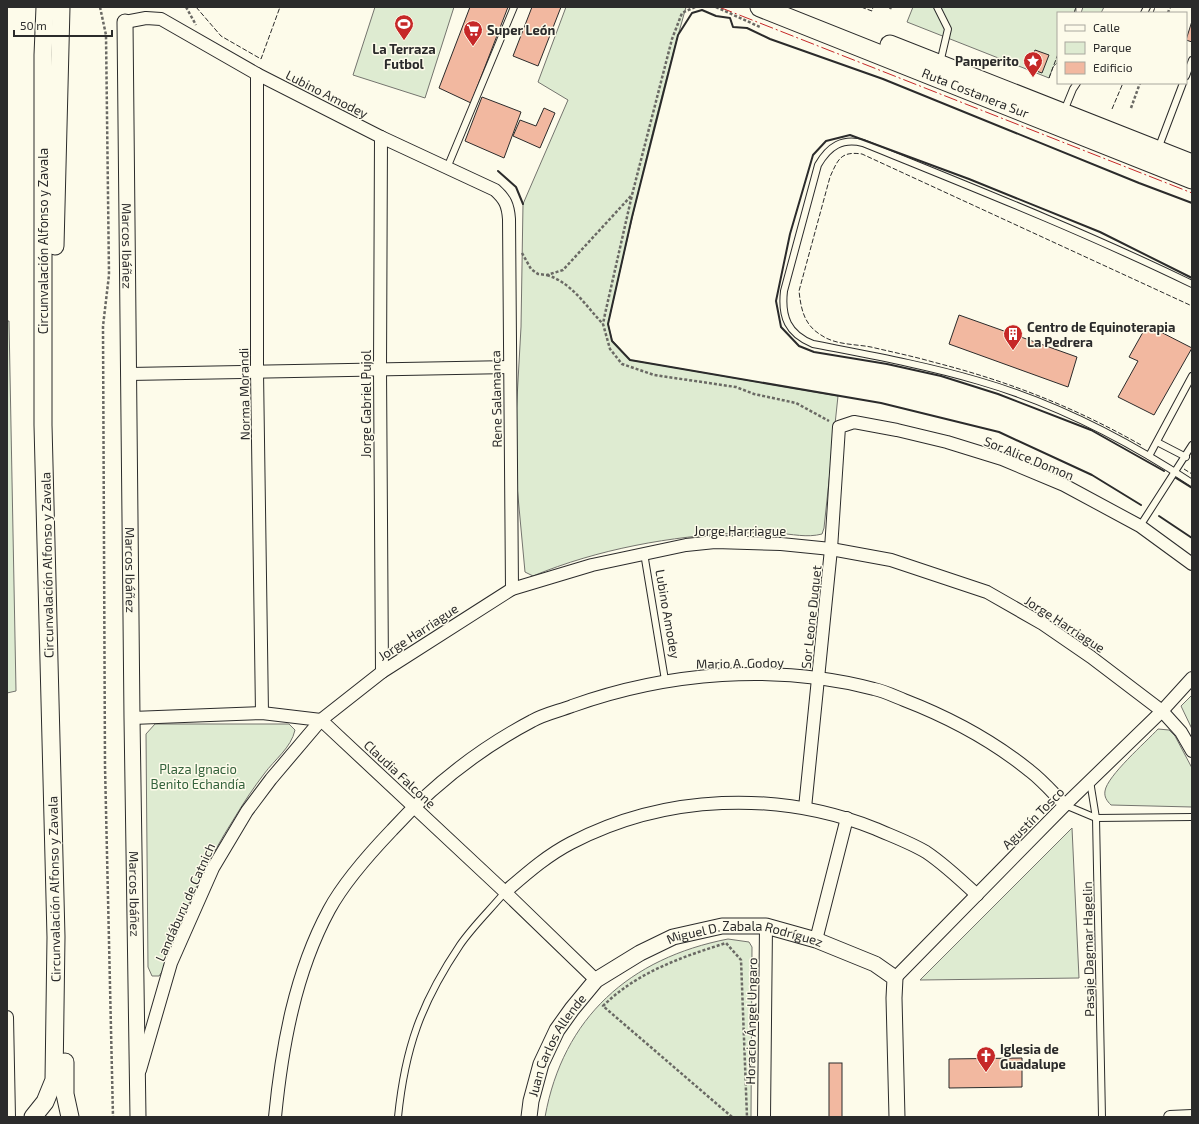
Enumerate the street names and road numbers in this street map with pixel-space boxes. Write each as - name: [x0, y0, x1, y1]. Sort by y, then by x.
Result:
- street label: Ruta Costanera Sur: [920, 64, 1031, 121]
- street label: Lubino Amodey: [283, 66, 371, 122]
- street label: Circunvalación Alfonso y Zavala: [35, 148, 51, 334]
- street label: Marcos Ibáñez: [119, 203, 136, 289]
- street label: Norma Morandi: [235, 348, 253, 440]
- street label: Jorge Gabriel Pujol: [358, 350, 374, 458]
- street label: Rene Salamanca: [487, 350, 505, 448]
- street label: Sor Alice Domon: [982, 433, 1076, 483]
- street label: Circunvalación Alfonso y Zavala: [37, 472, 57, 658]
- street label: Jorge Harriague: [694, 523, 786, 539]
- street label: Marcos Ibáñez: [122, 527, 139, 613]
- street label: Sor Leone Duquet: [798, 565, 824, 669]
- street label: Lubino Amodey: [652, 568, 684, 660]
- street label: Jorge Harriague: [1022, 592, 1108, 656]
- street label: Jorge Harriague: [375, 600, 461, 664]
- street label: Mario A. Godoy: [696, 654, 784, 672]
- street label: Claudia Falcone: [361, 737, 439, 811]
- street label: Agustín Tosco: [999, 784, 1067, 852]
- street label: Circunvalación Alfonso y Zavala: [44, 796, 64, 982]
- street label: Landáburu de Catnich: [152, 840, 218, 964]
- street label: Marcos Ibáñez: [126, 851, 143, 937]
- street label: Pasaje Dagmar Hagelin: [1079, 881, 1097, 1017]
- street label: Miguel D. Zabala Rodríguez: [665, 936, 825, 952]
- street label: Horacio Ángel Ungaro: [741, 957, 760, 1085]
- street label: Juan Carlos Allende: [524, 990, 589, 1099]

